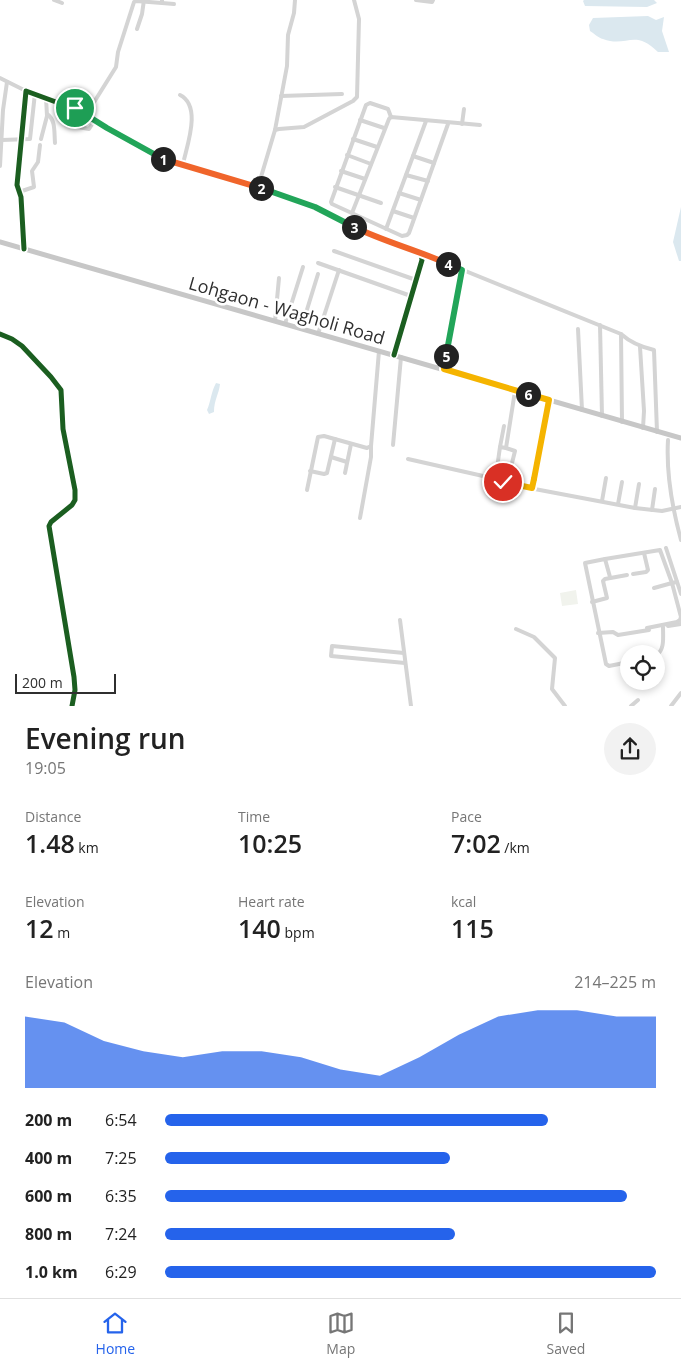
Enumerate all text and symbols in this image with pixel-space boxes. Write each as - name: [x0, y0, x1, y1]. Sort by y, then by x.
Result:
- pin: [54, 87, 96, 129]
- icon: arrive: [61, 94, 89, 122]
- pin: 1: [150, 146, 176, 172]
- text: 1: [159, 150, 168, 169]
- pin: 2: [248, 176, 274, 200]
- text: 2: [257, 179, 266, 198]
- pin: 3: [342, 214, 366, 240]
- text: 3: [350, 218, 359, 237]
- pin: 4: [436, 252, 460, 276]
- text: 4: [444, 255, 453, 274]
- street label: Lohgaon - Wagholi Road: [186, 270, 388, 350]
- pin: 5: [434, 344, 458, 368]
- text: 5: [442, 347, 451, 366]
- pin: 6: [516, 382, 540, 406]
- text: 6: [524, 385, 533, 404]
- pin: [482, 461, 524, 503]
- icon: check: [489, 468, 517, 496]
- map controls: [620, 645, 665, 690]
- button: locate: [620, 645, 665, 690]
- scale bar: [15, 671, 116, 694]
- text: 200 m: [22, 673, 63, 692]
- text: Evening run: [25, 719, 186, 757]
- button: share: [604, 723, 656, 775]
- text: 19:05: [25, 757, 66, 779]
- text: Distance: [25, 807, 81, 826]
- text: Time: [238, 807, 270, 826]
- text: Pace: [451, 807, 482, 826]
- text: 1.48: [25, 826, 75, 860]
- text: 10:25: [238, 826, 302, 860]
- text: 7:02: [451, 826, 501, 860]
- text: km: [75, 838, 99, 857]
- text: /km: [501, 838, 530, 857]
- text: Elevation: [25, 892, 84, 911]
- text: Heart rate: [238, 892, 305, 911]
- text: kcal: [451, 892, 476, 911]
- text: 12: [25, 911, 54, 945]
- text: 140: [238, 911, 281, 945]
- text: 115: [451, 911, 494, 945]
- text: m: [54, 923, 70, 942]
- text: bpm: [281, 923, 315, 942]
- text: Elevation: [25, 971, 93, 993]
- text: 214–225 m: [574, 971, 656, 993]
- text: 200 m: [25, 1109, 72, 1131]
- text: 6:54: [105, 1109, 137, 1131]
- text: 400 m: [25, 1147, 72, 1169]
- text: 7:25: [105, 1147, 137, 1169]
- text: 600 m: [25, 1185, 72, 1207]
- text: 6:35: [105, 1185, 137, 1207]
- text: 800 m: [25, 1223, 72, 1245]
- text: 7:24: [105, 1223, 137, 1245]
- text: 1.0 km: [25, 1261, 78, 1283]
- text: 6:29: [105, 1261, 137, 1283]
- tab: Home: [96, 1309, 135, 1358]
- tab: Map: [326, 1309, 355, 1358]
- tab: Saved: [546, 1309, 585, 1358]

